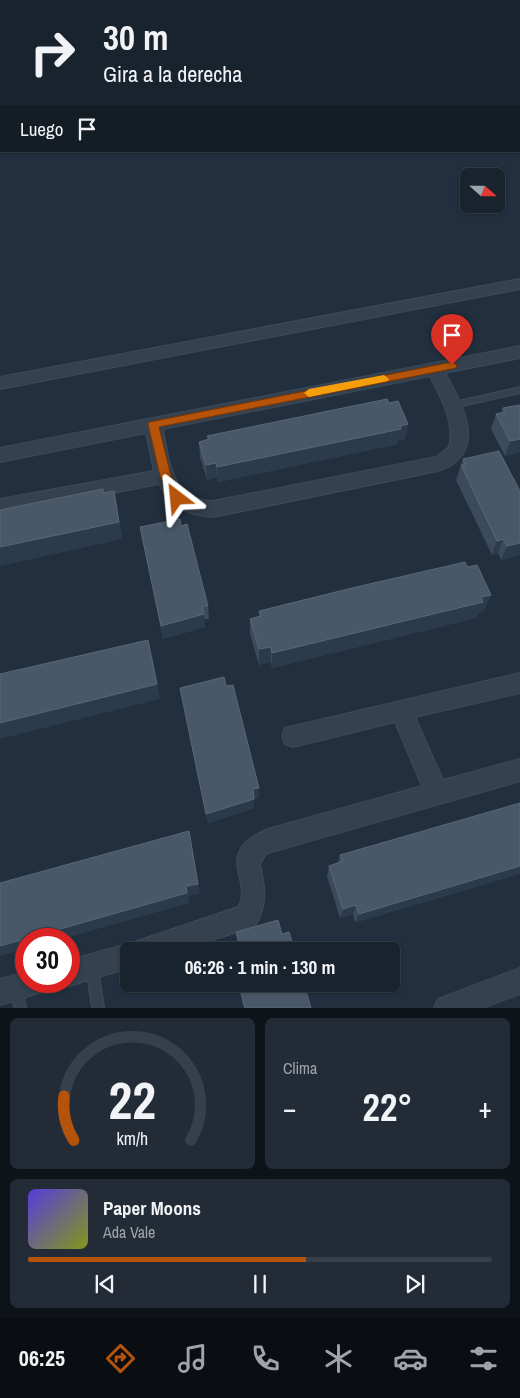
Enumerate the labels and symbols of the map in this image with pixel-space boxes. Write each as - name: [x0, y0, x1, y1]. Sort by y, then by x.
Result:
- north arrow: [460, 168, 505, 212]
- pin: [431, 314, 473, 365]
- position arrow: [150, 471, 202, 523]
- speed limit sign: 30: [15, 928, 80, 993]

